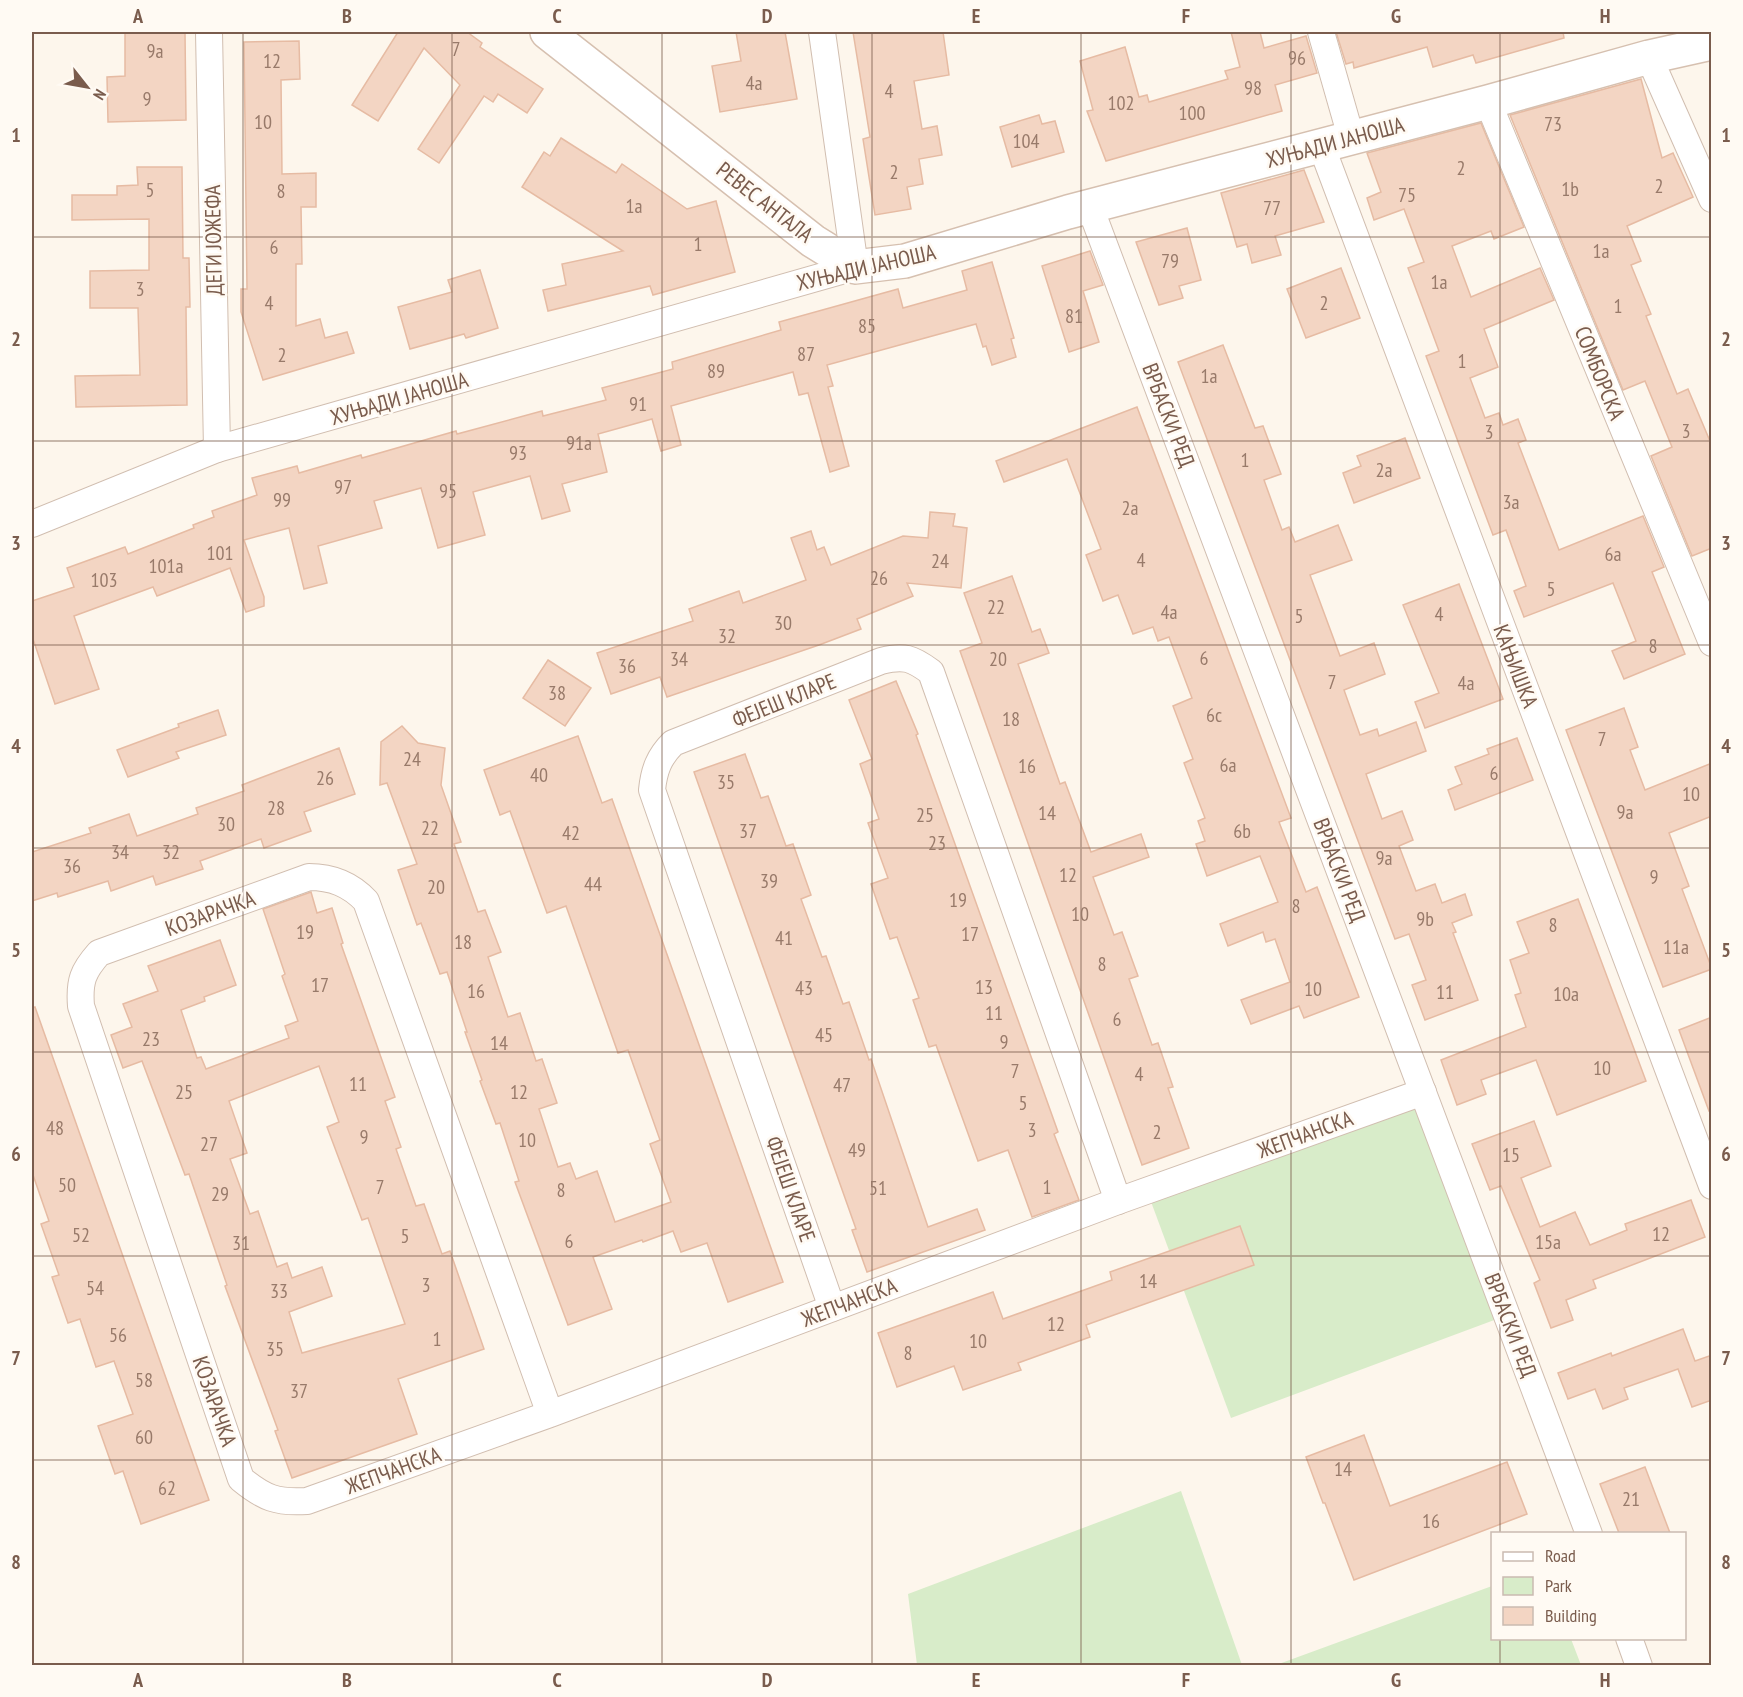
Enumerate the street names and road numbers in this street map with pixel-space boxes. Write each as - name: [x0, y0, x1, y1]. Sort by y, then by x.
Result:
- street label: ХУЊАДИ ЈАНОША: [1263, 110, 1408, 174]
- street label: РЕВЕС АНТАЛА: [711, 156, 819, 249]
- street label: ДЕГИ ЈОЖЕФА: [198, 184, 228, 296]
- street label: ХУЊАДИ ЈАНОША: [794, 237, 939, 297]
- street label: СОМБОРСКА: [1569, 322, 1632, 424]
- street label: ВРБАСКИ РЕД: [1136, 359, 1202, 471]
- street label: ХУЊАДИ ЈАНОША: [327, 365, 472, 431]
- street label: КАЊИШКА: [1487, 620, 1545, 712]
- street label: ФЕЈЕШ КЛАРЕ: [728, 666, 840, 734]
- street label: ВРБАСКИ РЕД: [1307, 814, 1373, 926]
- street label: КОЗАРАЧКА: [161, 884, 259, 942]
- street label: ЖЕПЧАНСКА: [1252, 1104, 1357, 1165]
- street label: ФЕЈЕШ КЛАРЕ: [760, 1133, 822, 1245]
- street label: ВРБАСКИ РЕД: [1478, 1269, 1544, 1381]
- street label: ЖЕПЧАНСКА: [797, 1271, 901, 1333]
- street label: КОЗАРАЧКА: [187, 1352, 244, 1450]
- street label: ЖЕПЧАНСКА: [340, 1440, 445, 1501]

